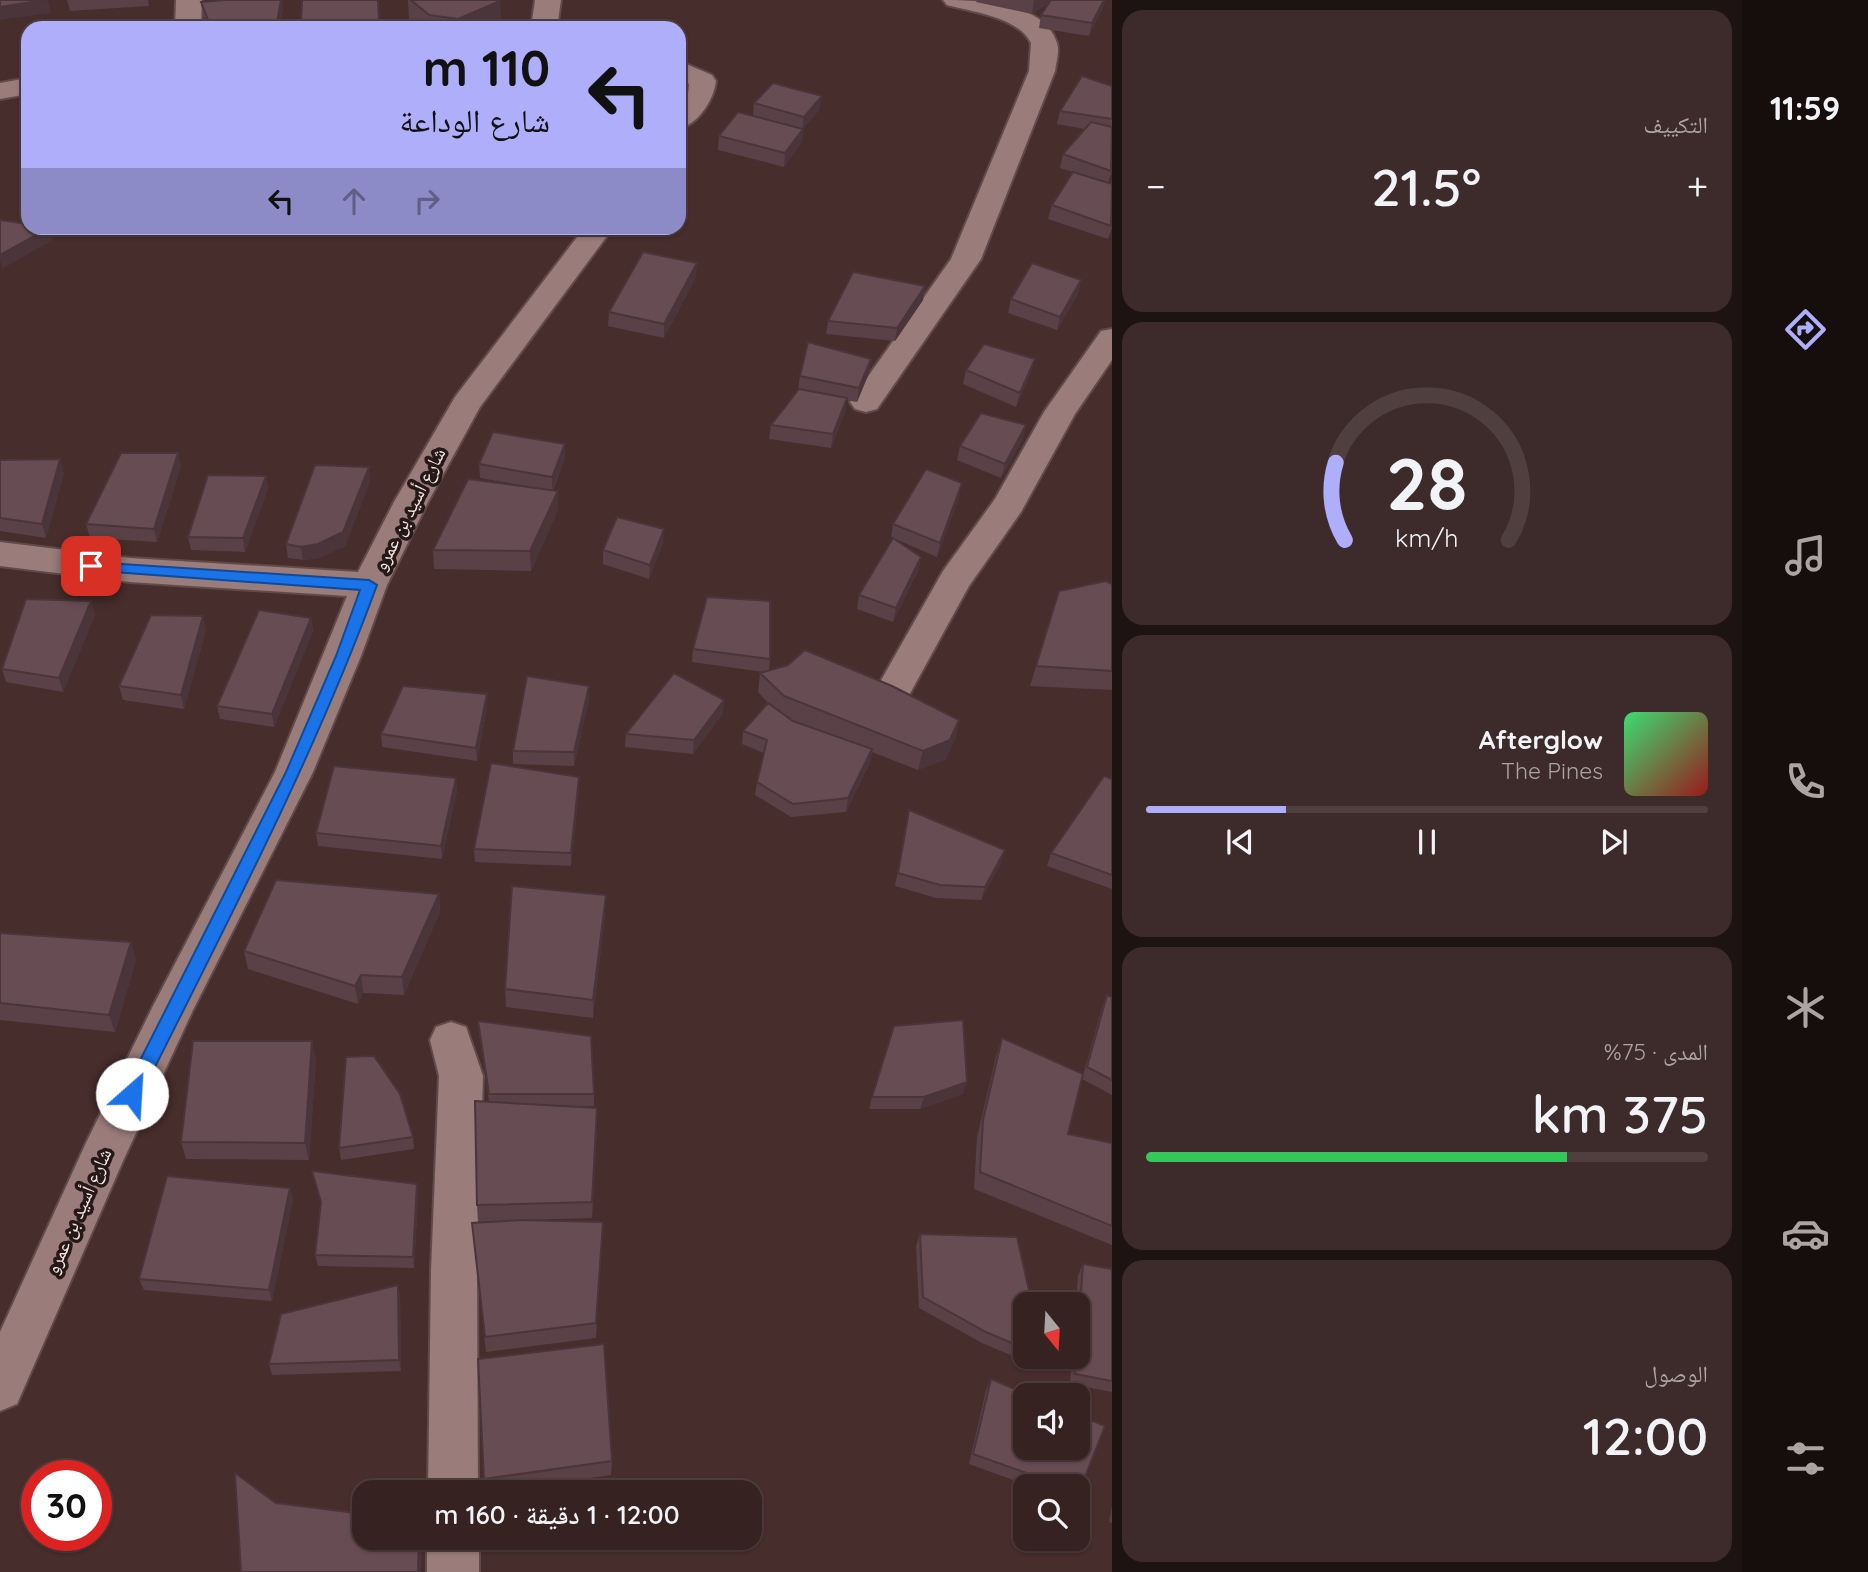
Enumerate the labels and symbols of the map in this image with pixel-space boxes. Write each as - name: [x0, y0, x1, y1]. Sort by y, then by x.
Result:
- street label: شارع أسيد بن عمرو: [368, 443, 450, 575]
- pin: [61, 536, 121, 596]
- position arrow: [95, 1057, 169, 1131]
- street label: شارع أسيد بن عمرو: [40, 1144, 116, 1278]
- north arrow: [1013, 1292, 1090, 1368]
- speed limit sign: 30: [21, 1460, 112, 1551]

